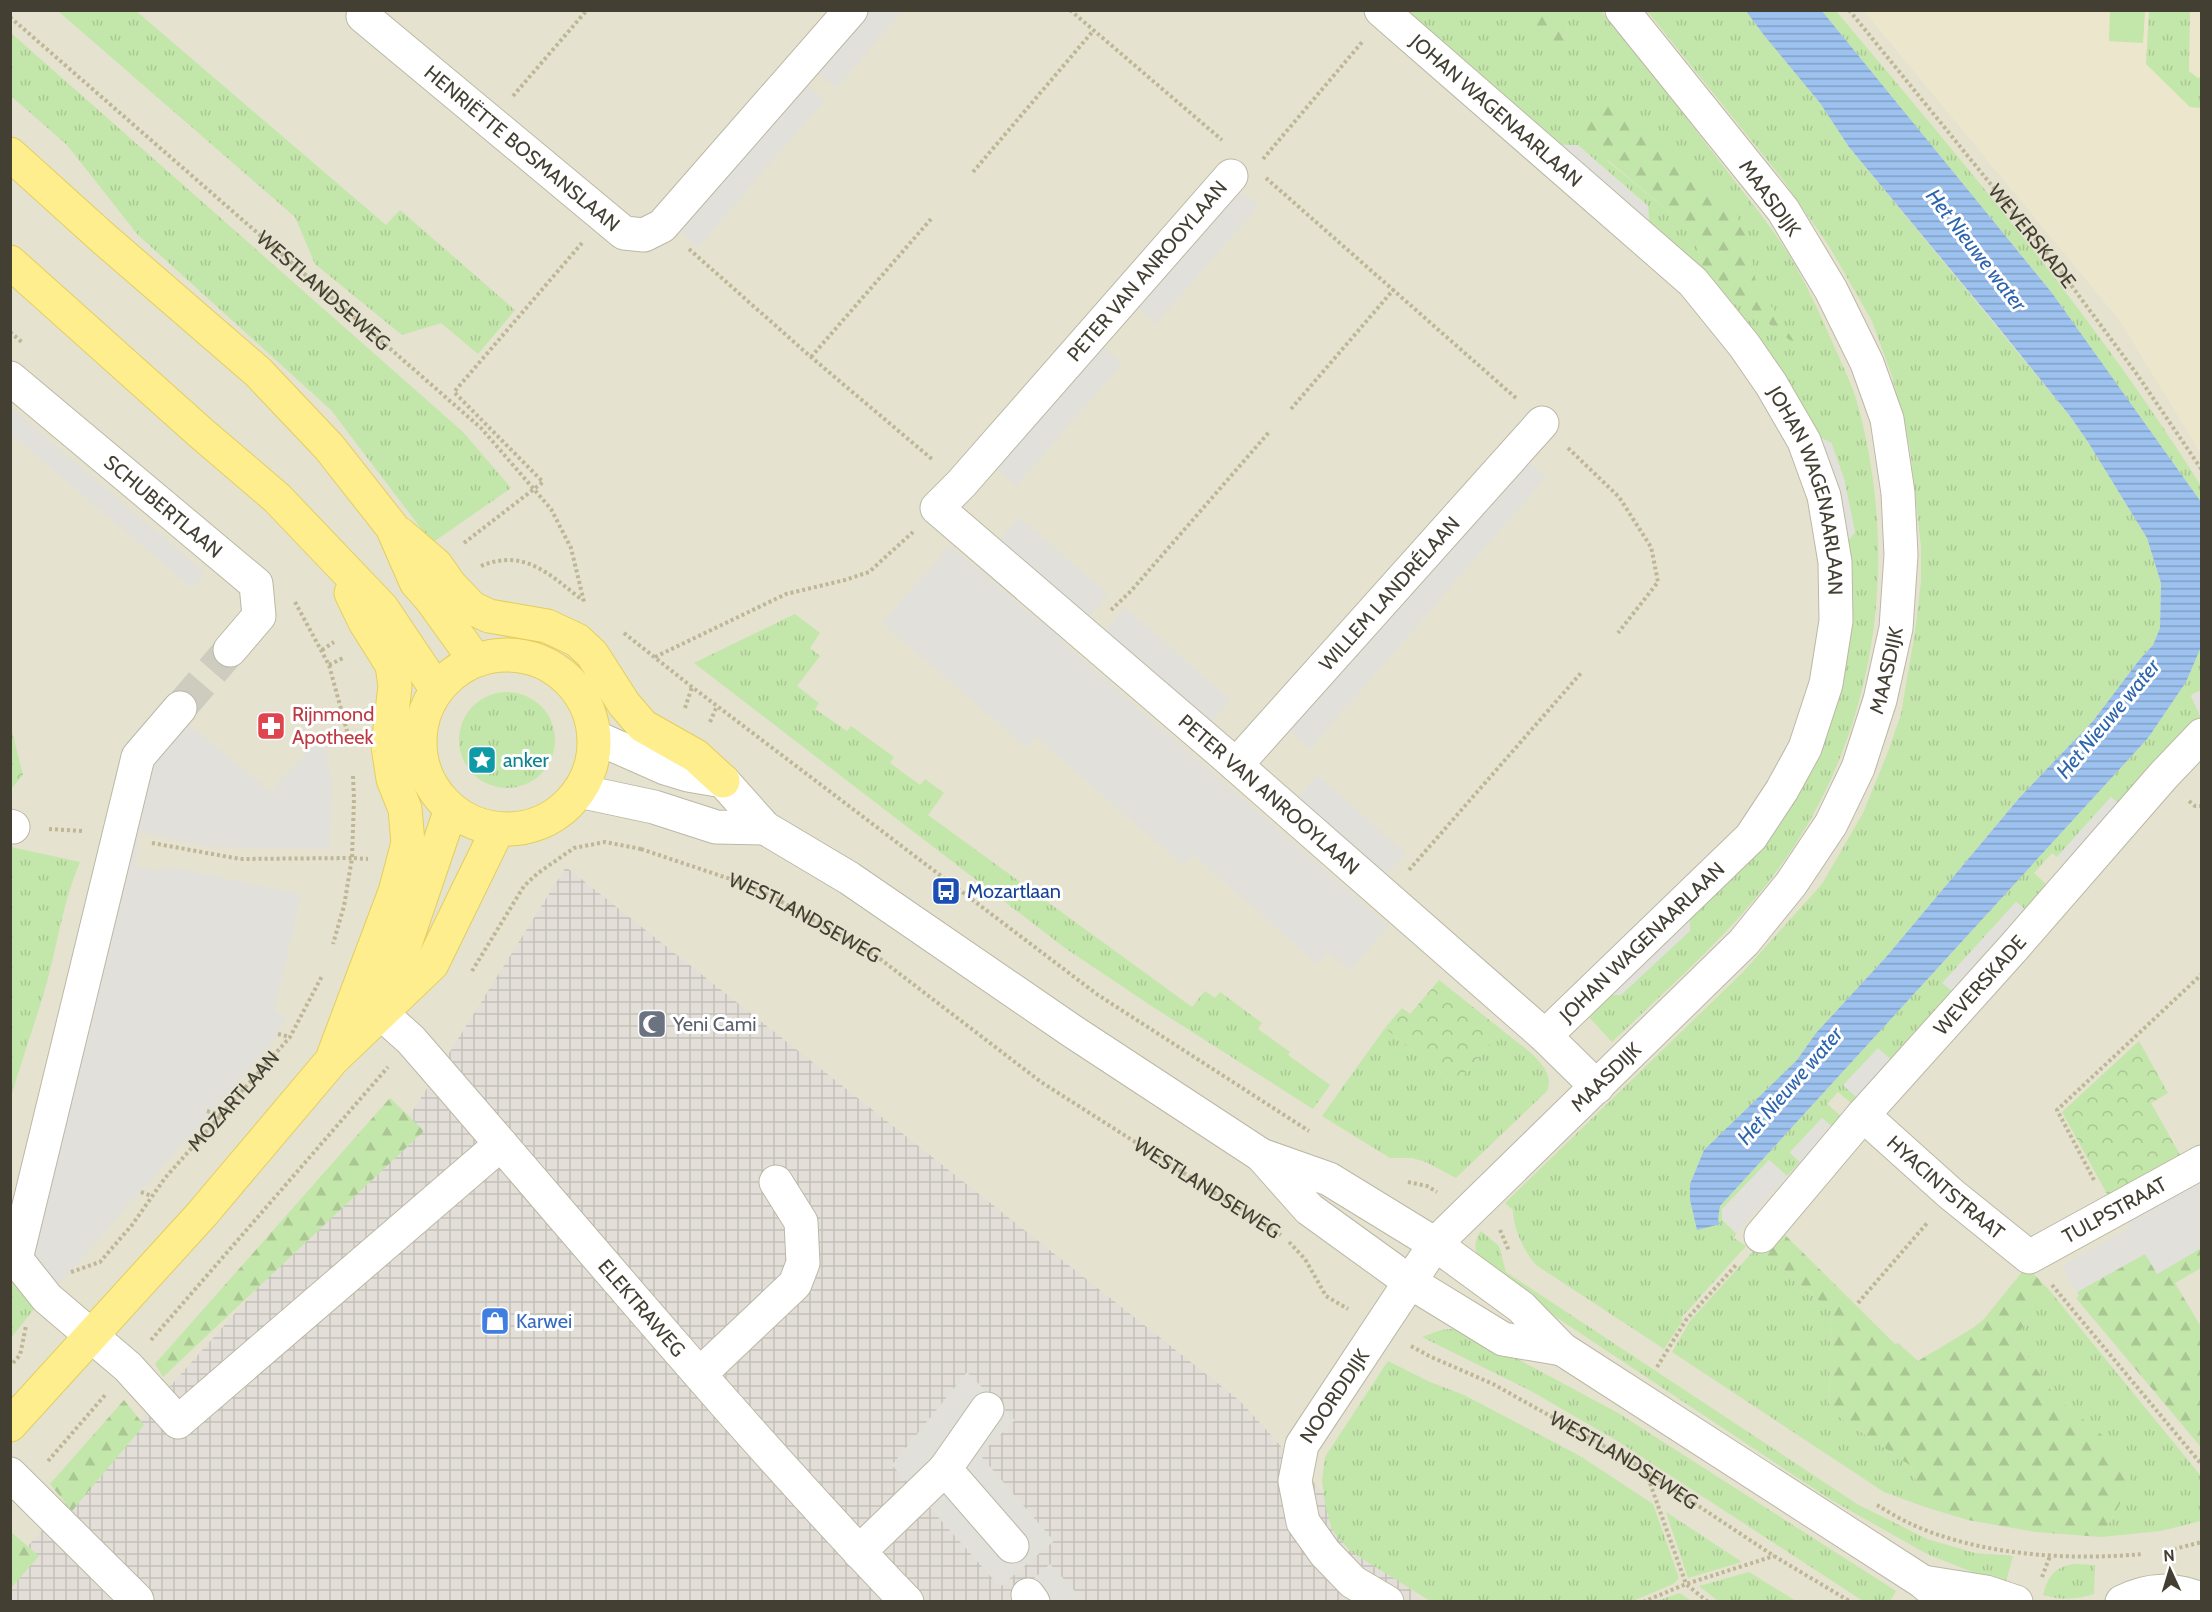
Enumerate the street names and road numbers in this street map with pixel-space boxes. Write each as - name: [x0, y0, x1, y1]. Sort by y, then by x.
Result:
- street label: JOHAN WAGENAARLAAN: [1405, 29, 1587, 192]
- street label: HENRIËTTE BOSMANSLAAN: [420, 60, 625, 236]
- street label: MAASDIJK: [1734, 155, 1806, 241]
- street label: PETER VAN ANROOYLAAN: [1062, 176, 1232, 366]
- street label: WEVERSKADE: [1983, 179, 2081, 293]
- street label: WESTLANDSEWEG: [252, 226, 395, 355]
- street label: JOHAN WAGENAARLAAN: [1762, 381, 1848, 595]
- street label: SCHUBERTLAAN: [99, 450, 227, 563]
- street label: WILLEM LANDRÉLAAN: [1314, 511, 1465, 676]
- street label: MAASDIJK: [1864, 624, 1908, 717]
- street label: PETER VAN ANROOYLAAN: [1174, 709, 1364, 880]
- street label: JOHAN WAGENAARLAAN: [1554, 857, 1729, 1028]
- street label: WESTLANDSEWEG: [726, 867, 885, 968]
- street label: WEVERSKADE: [1929, 930, 2031, 1040]
- street label: MAASDIJK: [1566, 1037, 1646, 1117]
- street label: MOZARTLAAN: [183, 1046, 284, 1156]
- street label: HYACINTSTRAAT: [1882, 1130, 2010, 1245]
- street label: WESTLANDSEWEG: [1129, 1132, 1285, 1244]
- street label: TULPSTRAAT: [2058, 1172, 2171, 1248]
- street label: ELEKTRAWEG: [593, 1254, 691, 1362]
- street label: NOORDDIJK: [1295, 1344, 1375, 1447]
- street label: WESTLANDSEWEG: [1546, 1406, 1703, 1514]

